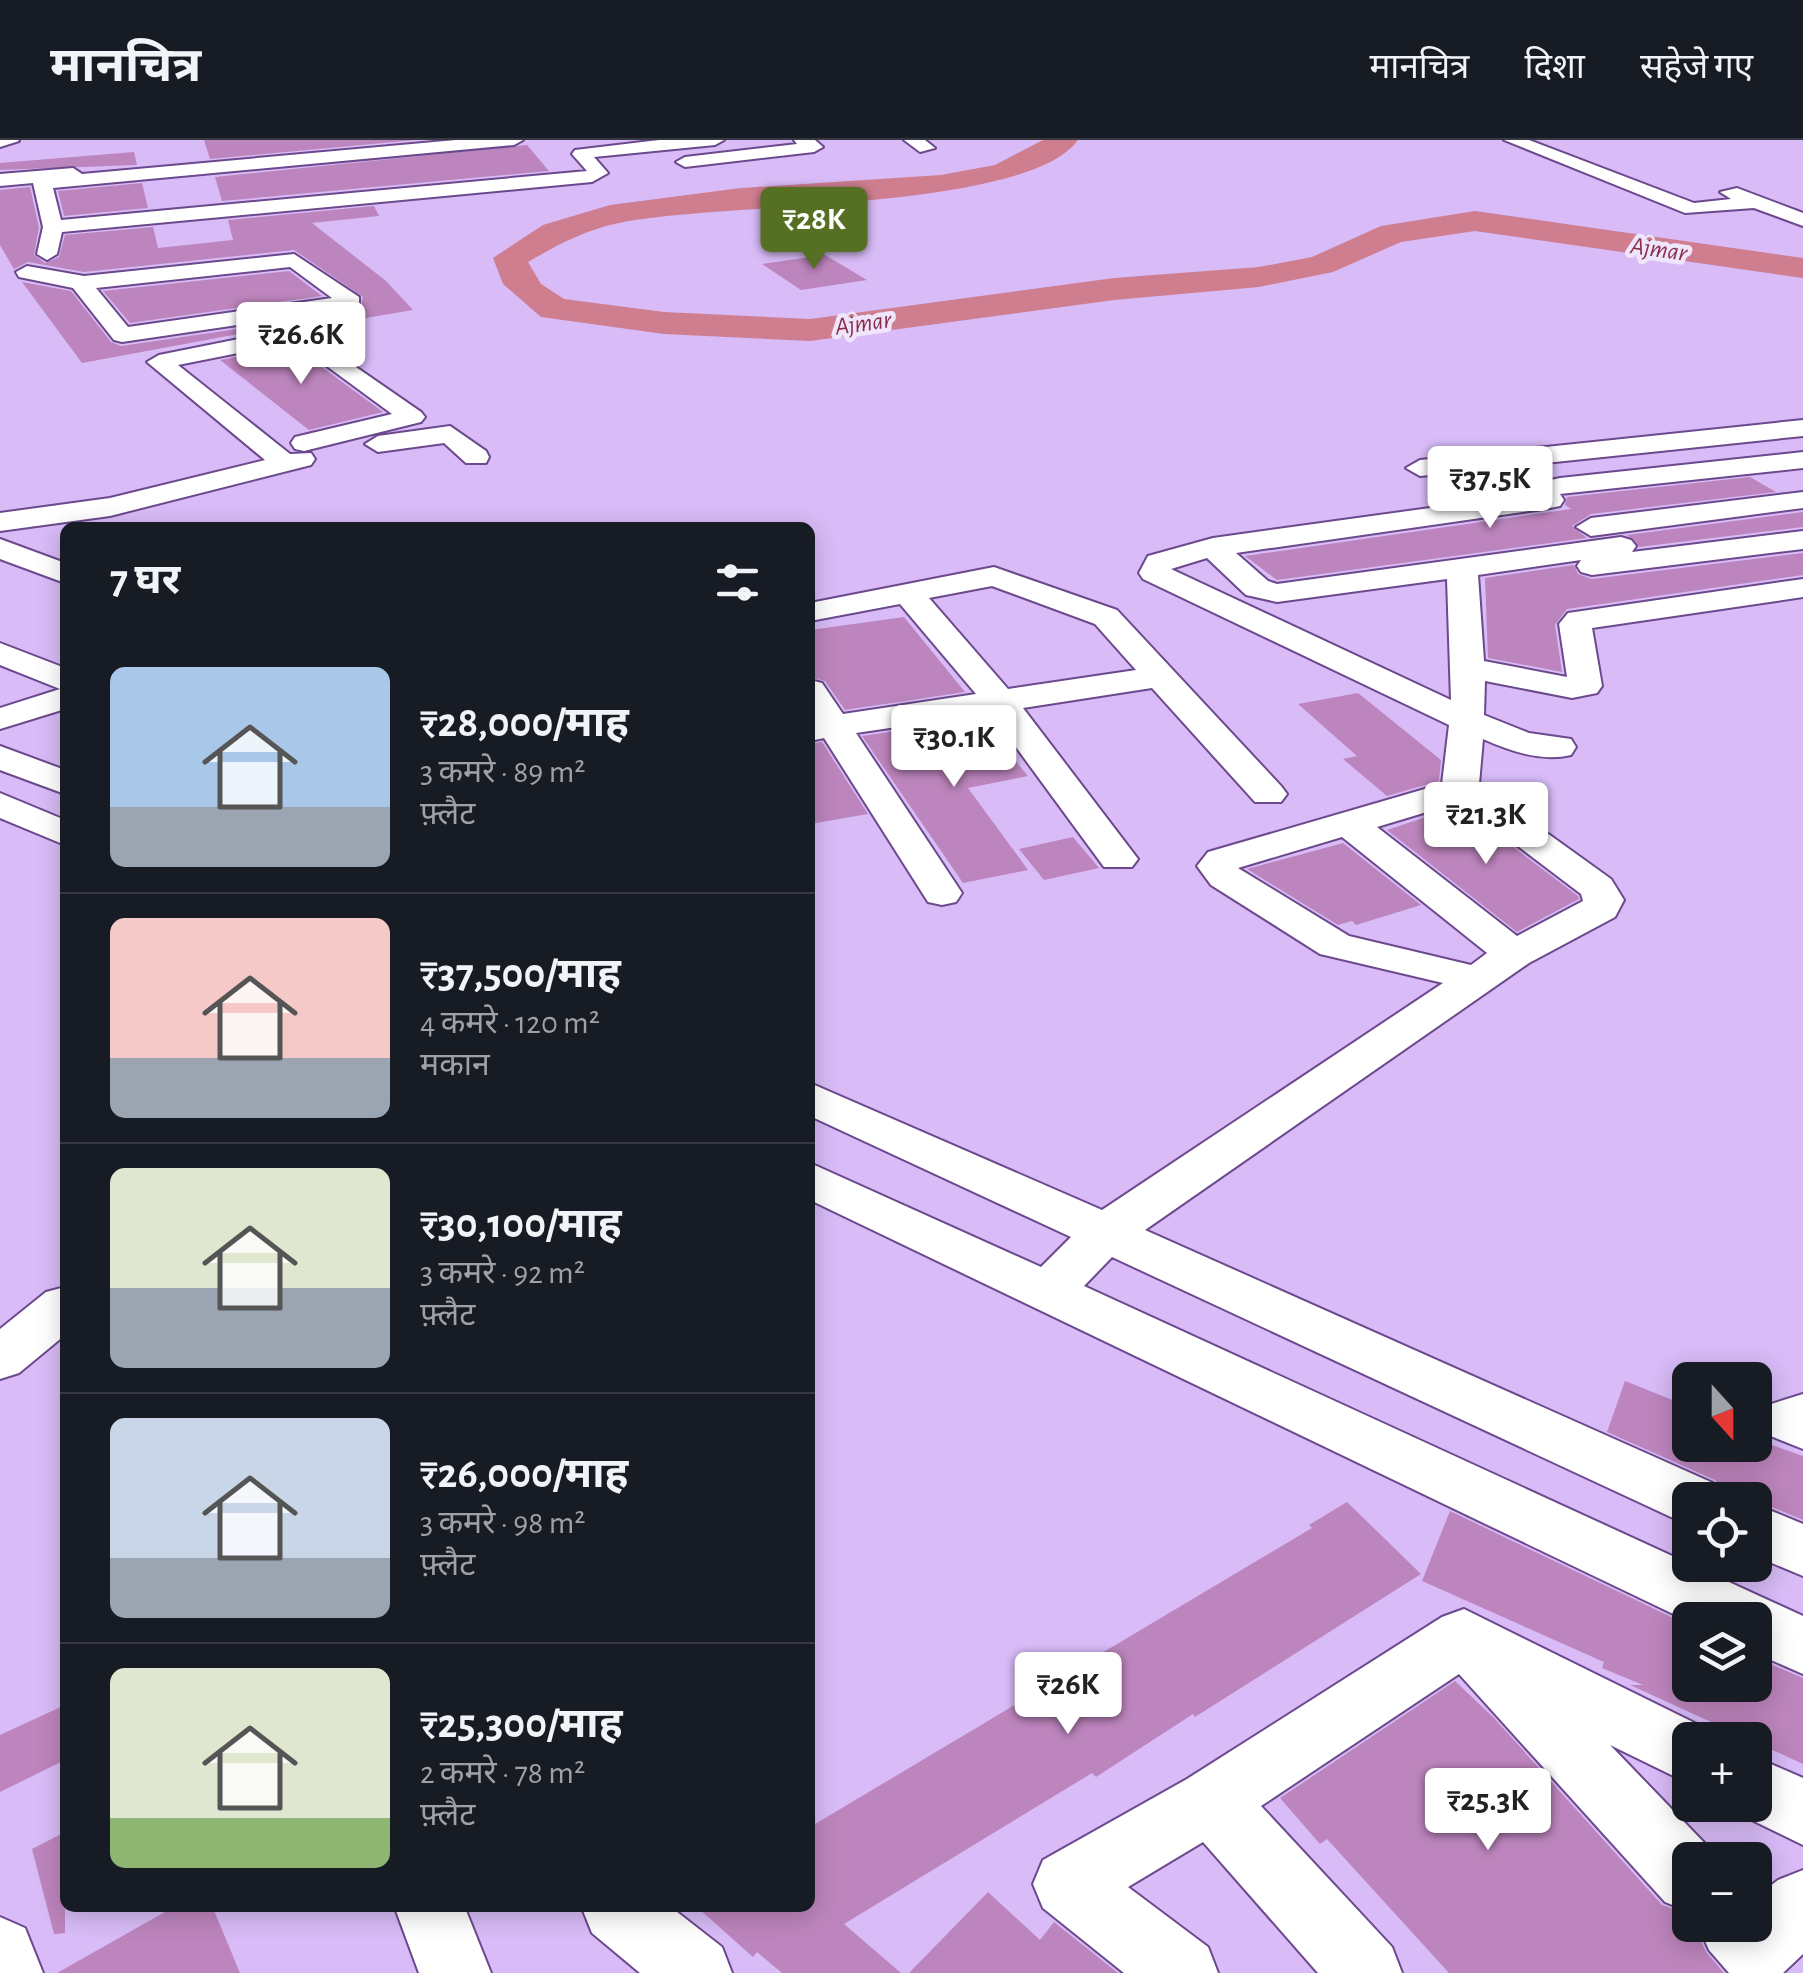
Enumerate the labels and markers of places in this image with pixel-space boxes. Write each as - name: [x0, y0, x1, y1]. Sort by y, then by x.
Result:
- pin: ₹28K: [755, 187, 873, 272]
- pin: ₹26.6K: [220, 302, 382, 387]
- pin: ₹37.5K: [1409, 446, 1571, 531]
- pin: ₹30.1K: [873, 705, 1035, 790]
- pin: ₹21.3K: [1405, 782, 1567, 867]
- pin: ₹26K: [1009, 1652, 1127, 1737]
- pin: ₹25.3K: [1407, 1768, 1569, 1853]

